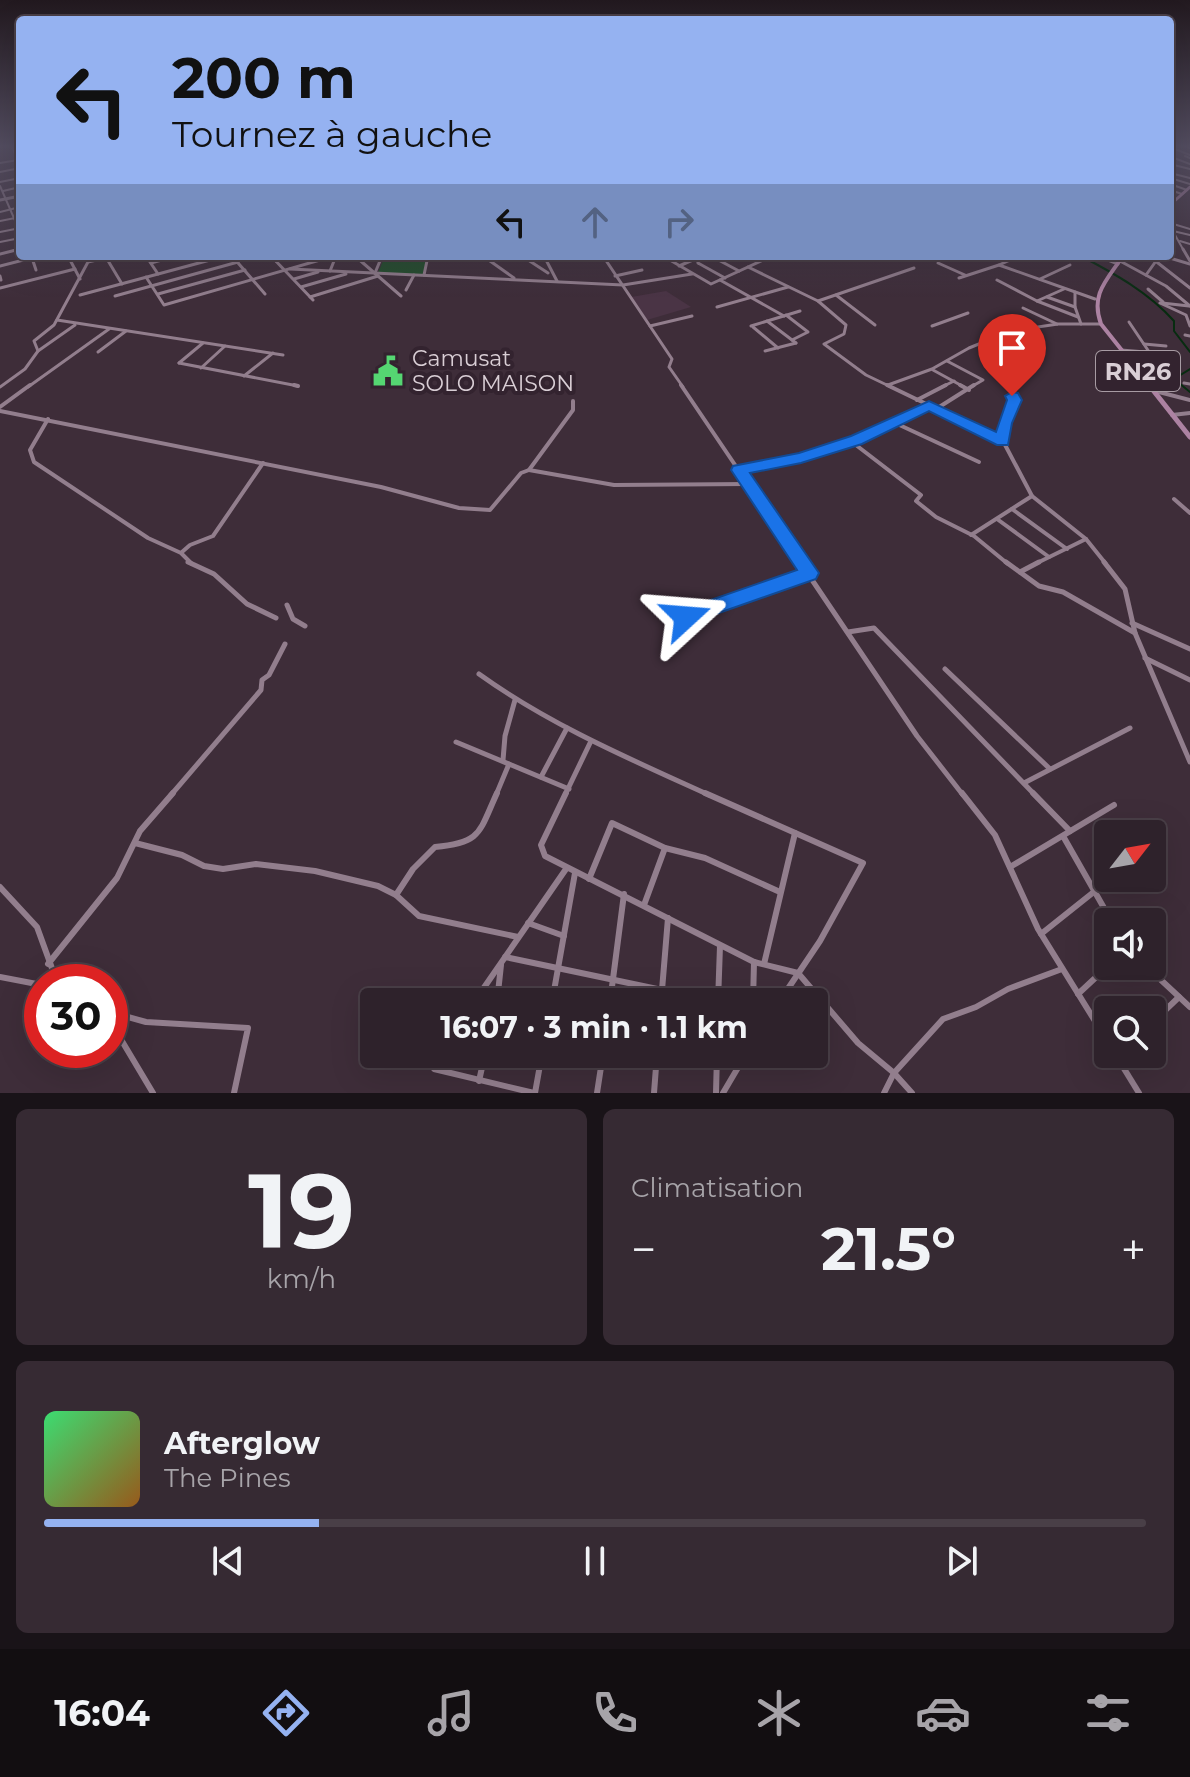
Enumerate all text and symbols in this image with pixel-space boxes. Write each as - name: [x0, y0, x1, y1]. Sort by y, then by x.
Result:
- text: 200 m: [172, 44, 356, 112]
- icon: left: [40, 48, 144, 152]
- text: Tournez à gauche: [172, 112, 492, 156]
- icon: left: [489, 200, 533, 244]
- icon: ahead: [573, 200, 617, 244]
- icon: right: [657, 200, 701, 244]
- pin: [978, 314, 1046, 396]
- icon: arrive: [990, 326, 1034, 370]
- place label: Camusat SOLO MAISON: [412, 345, 574, 397]
- road number: RN26: [1096, 351, 1180, 391]
- public building icon: Camusat SOLO MAISON: [371, 354, 405, 388]
- position arrow: [644, 575, 728, 659]
- north arrow: [1094, 820, 1166, 892]
- map controls: [1094, 820, 1166, 1068]
- button: sound: [1094, 908, 1166, 980]
- speed limit sign: 30: [24, 964, 128, 1068]
- button: search: [1094, 996, 1166, 1068]
- text: 16:07 · 3 min · 1.1 km: [440, 1009, 748, 1046]
- text: 19: [248, 1147, 355, 1274]
- text: Climatisation: [631, 1172, 803, 1204]
- text: 21.5°: [821, 1212, 956, 1285]
- text: −: [631, 1222, 656, 1276]
- text: +: [1121, 1222, 1146, 1276]
- text: km/h: [267, 1263, 336, 1295]
- text: Afterglow: [164, 1425, 320, 1462]
- text: The Pines: [164, 1462, 291, 1494]
- icon: previous: [206, 1539, 250, 1583]
- icon: pause: [573, 1539, 617, 1583]
- icon: next: [940, 1539, 984, 1583]
- icon: directions: [258, 1685, 314, 1741]
- icon: music: [423, 1685, 479, 1741]
- icon: phone: [587, 1685, 643, 1741]
- icon: climate: [751, 1685, 807, 1741]
- icon: car: [915, 1685, 971, 1741]
- icon: filters: [1080, 1685, 1136, 1741]
- text: 16:04: [54, 1691, 150, 1735]

